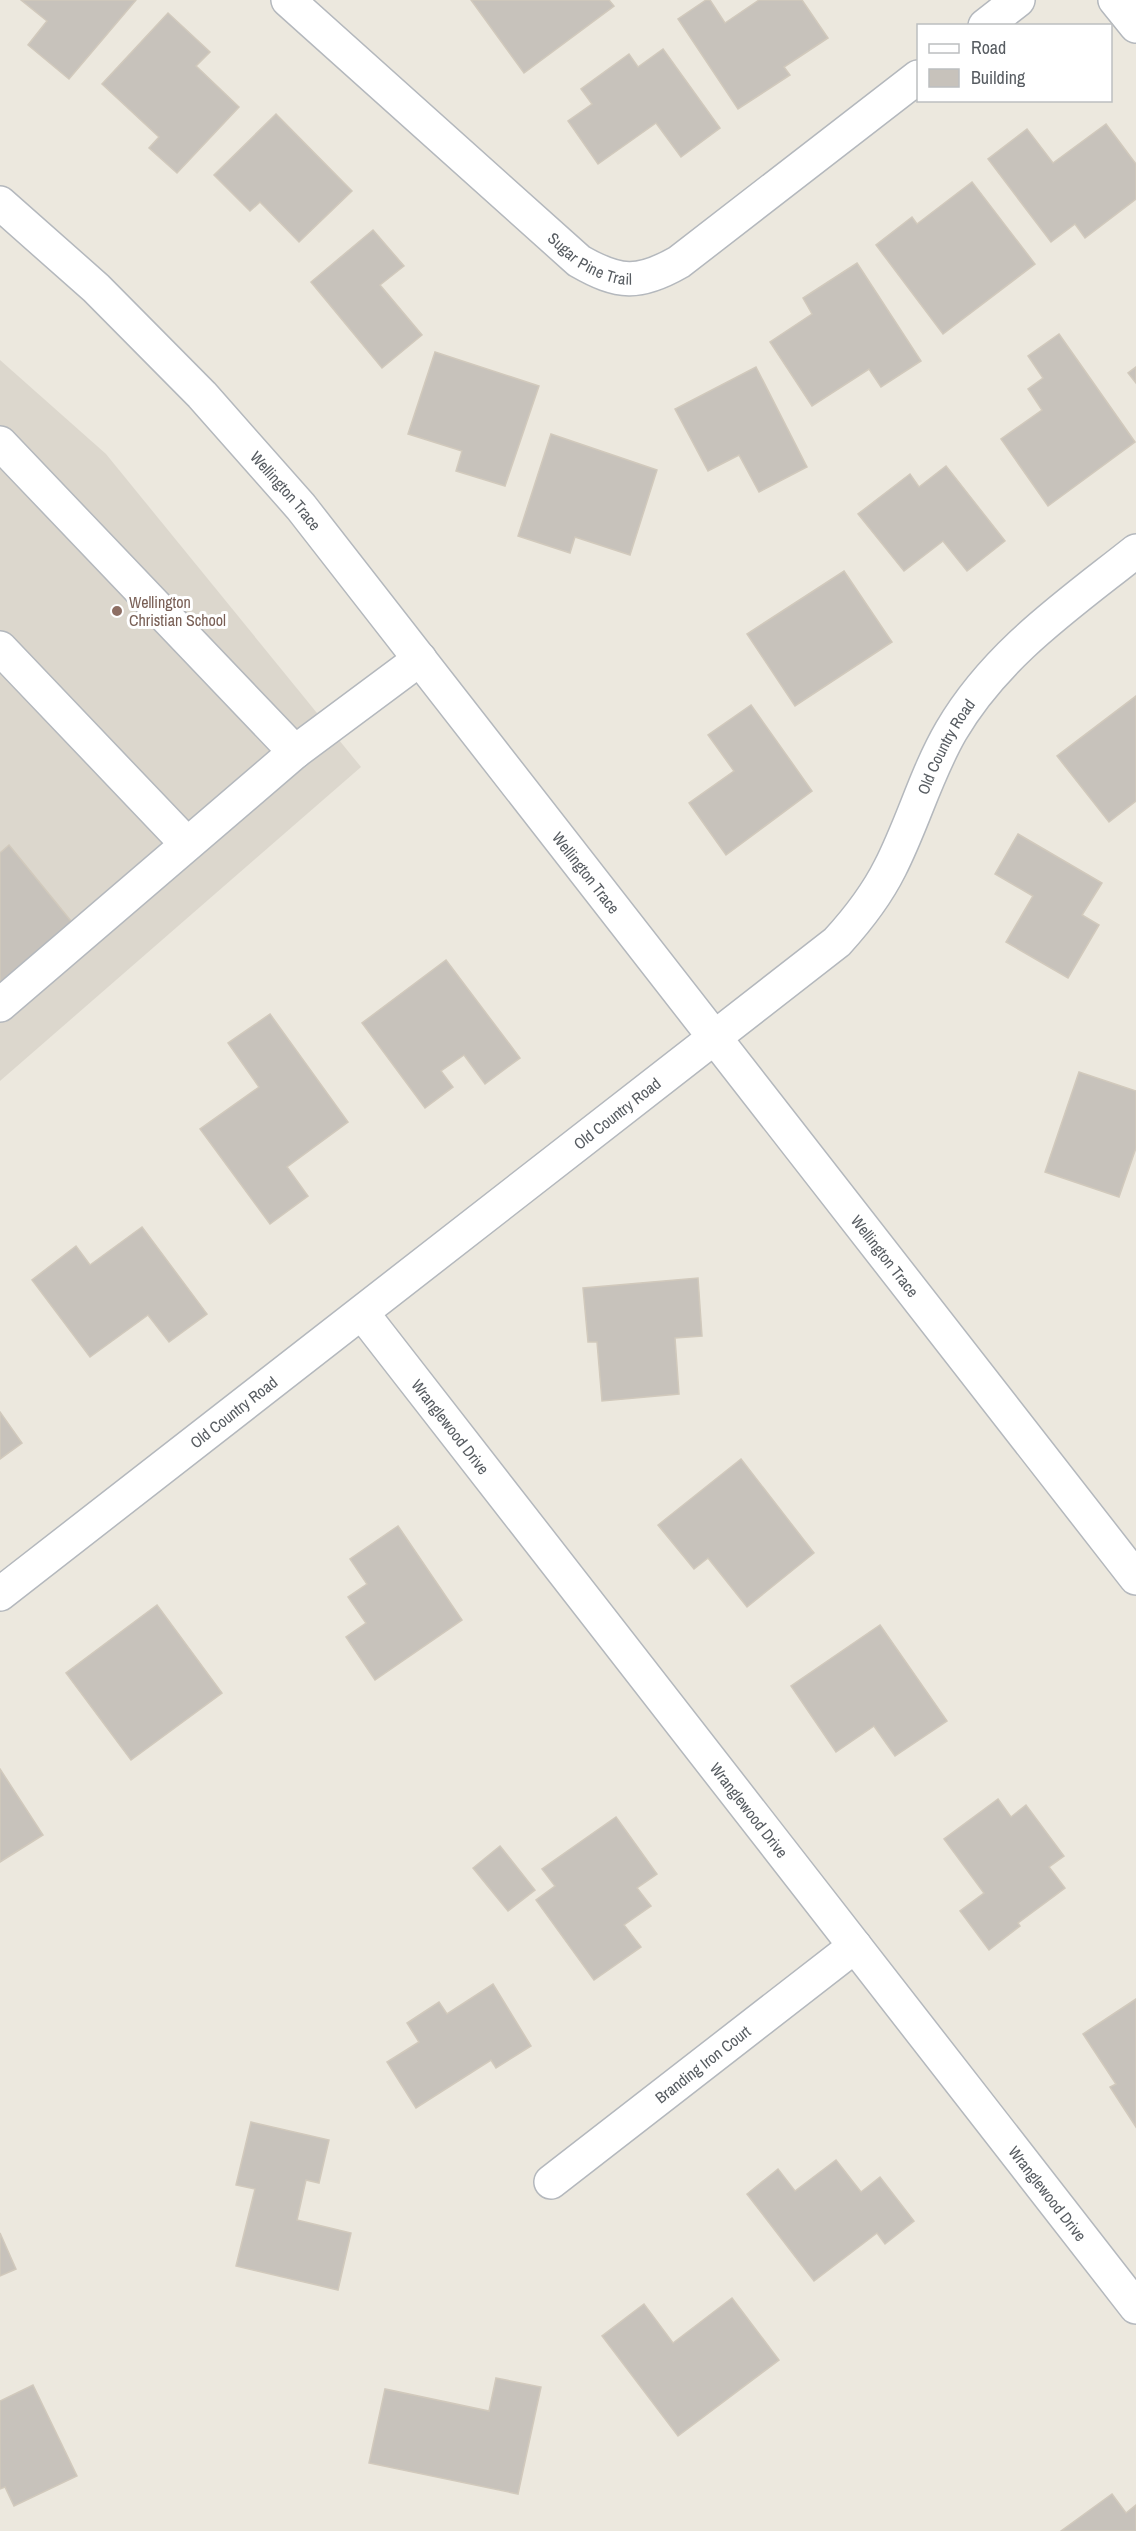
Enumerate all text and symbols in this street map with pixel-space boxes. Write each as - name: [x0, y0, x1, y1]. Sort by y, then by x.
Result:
- legend: [917, 24, 1112, 102]
- text: Road: [971, 35, 1006, 60]
- text: Building: [971, 65, 1026, 90]
- street label: Sugar Pine Trail: [543, 227, 632, 290]
- street label: Wellington Trace: [245, 446, 326, 535]
- place label: Wellington Christian School: [129, 591, 226, 631]
- marker: Wellington Christian School: [110, 604, 124, 618]
- street label: Old Country Road: [912, 694, 980, 797]
- street label: Wellington Trace: [547, 827, 625, 918]
- street label: Old Country Road: [569, 1072, 665, 1154]
- street label: Wellington Trace: [846, 1210, 924, 1301]
- street label: Old Country Road: [185, 1371, 282, 1453]
- street label: Wranglewood Drive: [406, 1374, 494, 1479]
- street label: Wranglewood Drive: [705, 1758, 793, 1862]
- street label: Branding Iron Court: [650, 2020, 755, 2108]
- street label: Wranglewood Drive: [1004, 2141, 1092, 2246]

